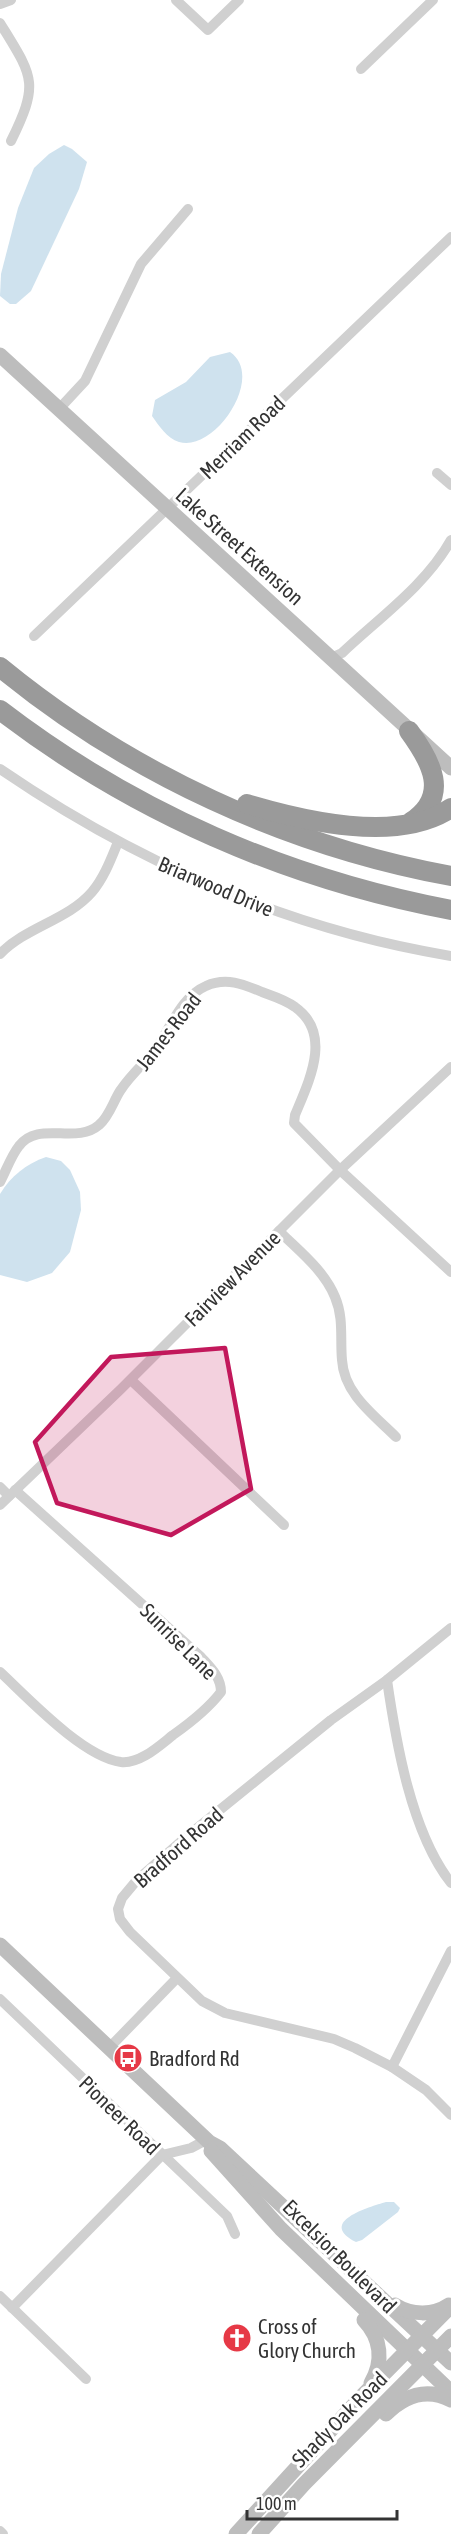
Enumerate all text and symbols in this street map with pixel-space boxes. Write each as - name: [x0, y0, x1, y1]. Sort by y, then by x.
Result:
- street label: Merriam Road: [195, 391, 289, 483]
- street label: Lake Street Extension: [171, 482, 309, 610]
- street label: Briarwood Drive: [155, 851, 277, 921]
- street label: James Road: [130, 988, 206, 1074]
- street label: Fairview Avenue: [179, 1225, 285, 1331]
- street label: Sunrise Lane: [136, 1598, 222, 1684]
- street label: Bradford Road: [129, 1802, 227, 1892]
- bus stop icon: Bradford Rd: [112, 2042, 144, 2074]
- place label: Bradford Rd: [149, 2046, 240, 2070]
- street label: Pioneer Road: [75, 2071, 165, 2159]
- street label: Excelsior Boulevard: [278, 2194, 402, 2318]
- place label: Cross of Glory Church: [258, 2314, 356, 2362]
- church icon: Cross of Glory Church: [221, 2322, 253, 2354]
- street label: Shady Oak Road: [286, 2366, 392, 2472]
- scale bar: [247, 2483, 397, 2521]
- text: 100 m: [256, 2493, 297, 2514]

